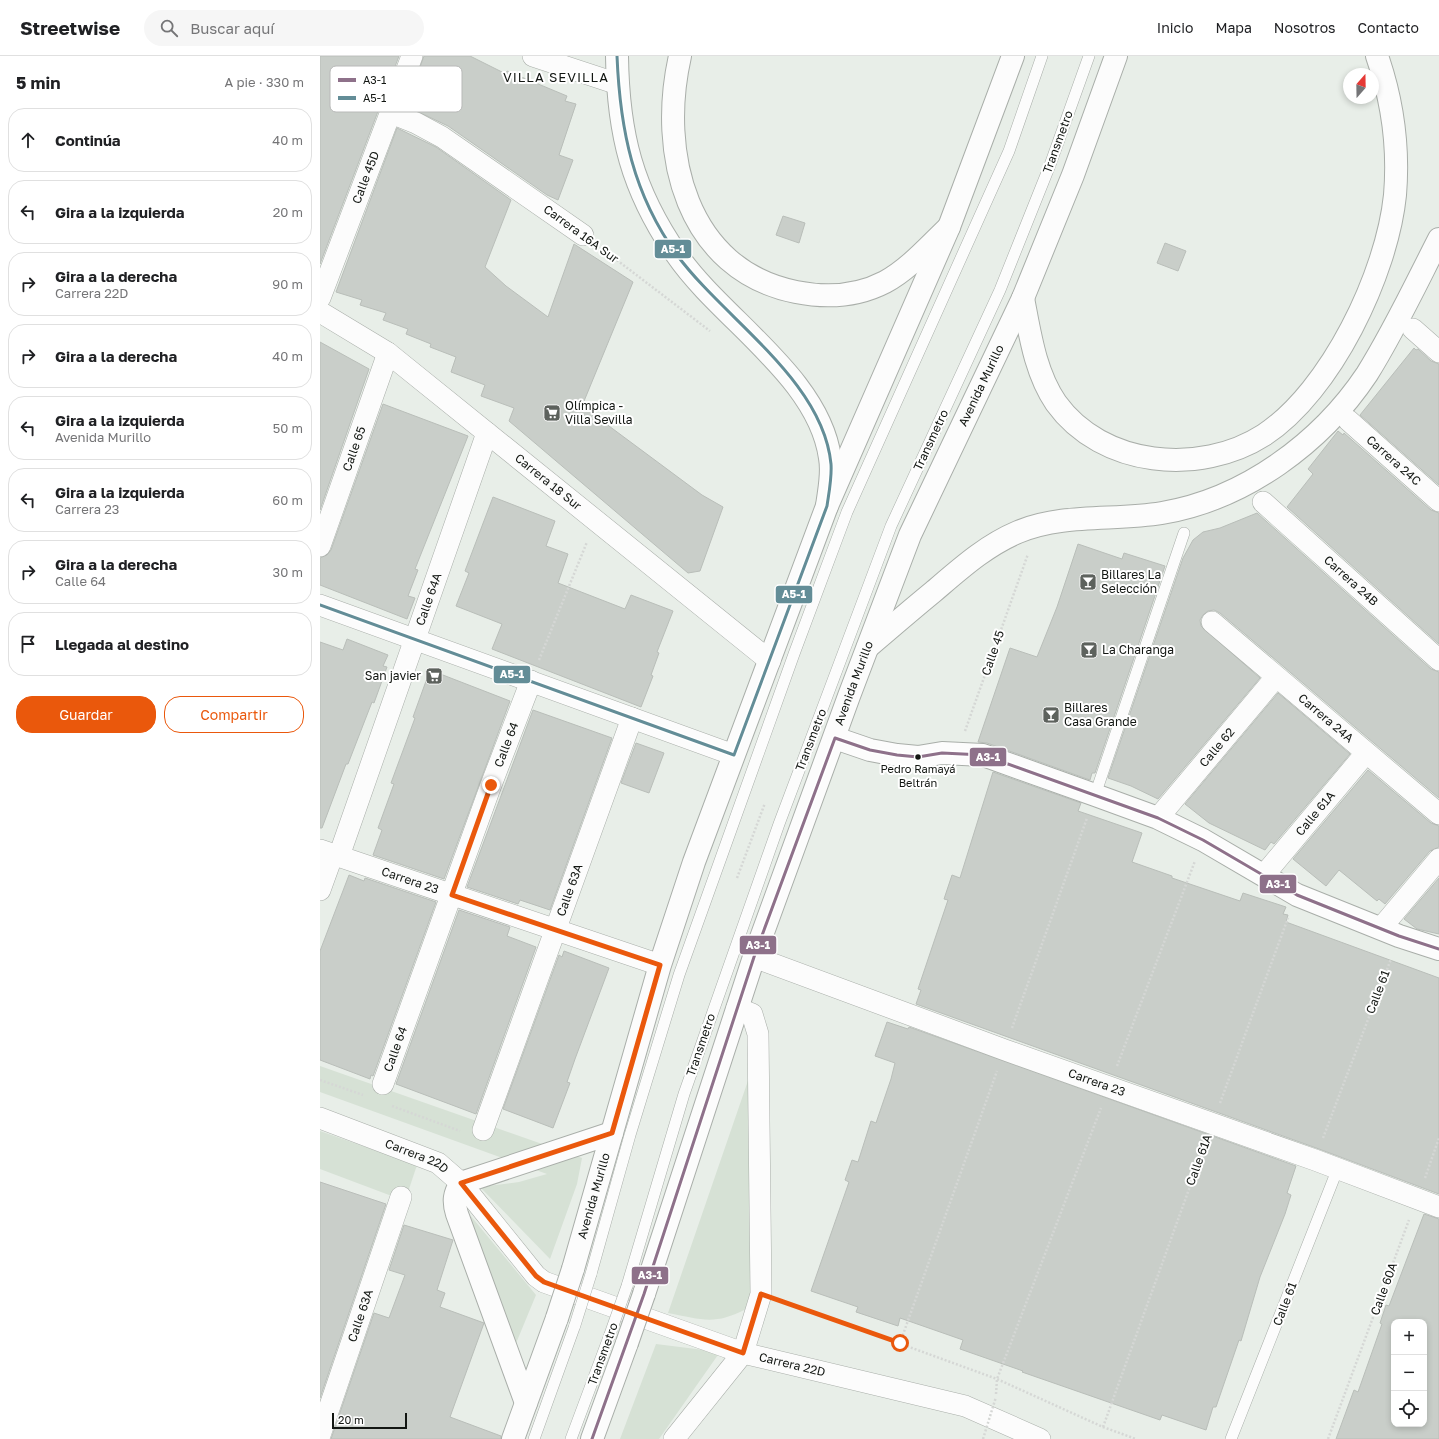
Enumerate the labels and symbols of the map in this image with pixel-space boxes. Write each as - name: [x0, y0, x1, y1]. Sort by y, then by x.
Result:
- legend: [330, 66, 462, 112]
- north arrow: [1343, 68, 1379, 104]
- district label: VILLA SEVILLA: [503, 69, 609, 85]
- text: A3-1: [363, 73, 386, 86]
- text: A5-1: [363, 91, 386, 104]
- street label: Transmetro: [1039, 108, 1076, 175]
- street label: Calle 45D: [349, 149, 382, 206]
- street label: Carrera 16A Sur: [541, 201, 622, 266]
- line badge: A5-1: [654, 239, 692, 259]
- text: A5-1: [661, 242, 686, 255]
- street label: Avenida Murillo: [955, 342, 1007, 429]
- place label: Olímpica - Villa Sevilla: [565, 398, 633, 427]
- supermarket icon: Olímpica - Villa Sevilla: [542, 403, 562, 423]
- street label: Transmetro: [910, 407, 951, 473]
- street label: Calle 65: [339, 424, 369, 473]
- street label: Carrera 24C: [1364, 432, 1424, 488]
- street label: Carrera 18 Sur: [512, 450, 585, 513]
- street label: Carrera 24B: [1321, 552, 1381, 609]
- place label: Billares La Selección: [1101, 567, 1161, 596]
- street label: Calle 64A: [412, 571, 445, 628]
- bar icon: Billares La Selección: [1078, 572, 1098, 592]
- line badge: A5-1: [775, 585, 813, 604]
- text: A5-1: [782, 587, 807, 600]
- street label: Calle 45: [978, 628, 1007, 677]
- street label: Avenida Murillo: [831, 639, 876, 727]
- bar icon: La Charanga: [1079, 640, 1099, 660]
- place label: La Charanga: [1102, 642, 1174, 657]
- line badge: A5-1: [493, 665, 531, 684]
- supermarket icon: San javier: [424, 666, 444, 686]
- text: A5-1: [500, 667, 525, 680]
- place label: San javier: [365, 668, 421, 683]
- street label: Carrera 24A: [1295, 690, 1357, 745]
- place label: Billares Casa Grande: [1064, 700, 1137, 729]
- bar icon: Billares Casa Grande: [1041, 705, 1061, 725]
- street label: Transmetro: [792, 707, 829, 773]
- street label: Calle 64: [491, 720, 521, 769]
- street label: Calle 62: [1196, 724, 1237, 770]
- line badge: A3-1: [969, 747, 1007, 767]
- text: A3-1: [976, 750, 1001, 763]
- marker: Pedro Ramayá Beltrán: [913, 752, 923, 762]
- place label: Pedro Ramayá Beltrán: [880, 762, 956, 789]
- route end: [482, 776, 500, 794]
- street label: Calle 61A: [1292, 788, 1338, 839]
- street label: Calle 63A: [553, 862, 586, 918]
- street label: Carrera 23: [380, 863, 441, 897]
- line badge: A3-1: [1259, 874, 1297, 894]
- text: A3-1: [1266, 877, 1291, 890]
- line badge: A3-1: [739, 935, 777, 955]
- text: A3-1: [746, 938, 771, 951]
- street label: Calle 61: [1362, 968, 1393, 1016]
- street label: Transmetro: [683, 1011, 718, 1078]
- street label: Calle 64: [380, 1024, 410, 1074]
- street label: Carrera 23: [1066, 1065, 1127, 1099]
- street label: Calle 61A: [1182, 1132, 1215, 1188]
- street label: Carrera 22D: [383, 1135, 452, 1176]
- street label: Avenida Murillo: [574, 1151, 613, 1241]
- street label: Calle 60A: [1367, 1260, 1400, 1317]
- line badge: A3-1: [631, 1266, 669, 1285]
- text: A3-1: [638, 1268, 663, 1281]
- street label: Calle 61: [1269, 1280, 1300, 1328]
- street label: Calle 63A: [344, 1287, 376, 1344]
- street label: Transmetro: [584, 1320, 621, 1387]
- route start: [891, 1334, 909, 1352]
- street label: Carrera 22D: [757, 1349, 827, 1379]
- scale bar: [332, 1411, 407, 1430]

